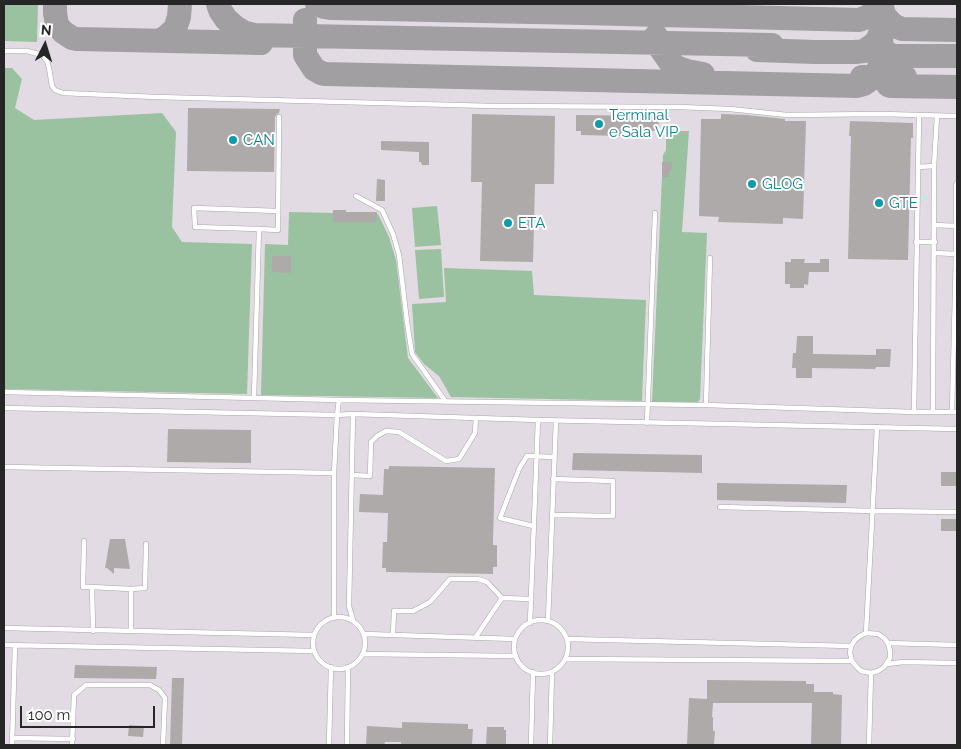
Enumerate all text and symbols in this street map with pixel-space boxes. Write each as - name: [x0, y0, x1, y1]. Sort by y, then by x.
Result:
- north arrow: [20, 20, 70, 70]
- text: N: [40, 22, 52, 38]
- place label: Terminal e Sala VIP: [609, 106, 678, 141]
- marker: Terminal e Sala VIP: [593, 118, 605, 130]
- place label: CAN: [243, 131, 275, 149]
- marker: CAN: [227, 134, 239, 146]
- place label: GLOG: [762, 175, 803, 193]
- marker: GLOG: [746, 178, 758, 190]
- place label: GTE: [889, 194, 918, 212]
- marker: GTE: [873, 197, 885, 209]
- place label: ETA: [518, 214, 545, 232]
- marker: ETA: [502, 217, 514, 229]
- scale bar: [22, 696, 158, 728]
- text: 100 m: [28, 706, 70, 724]

